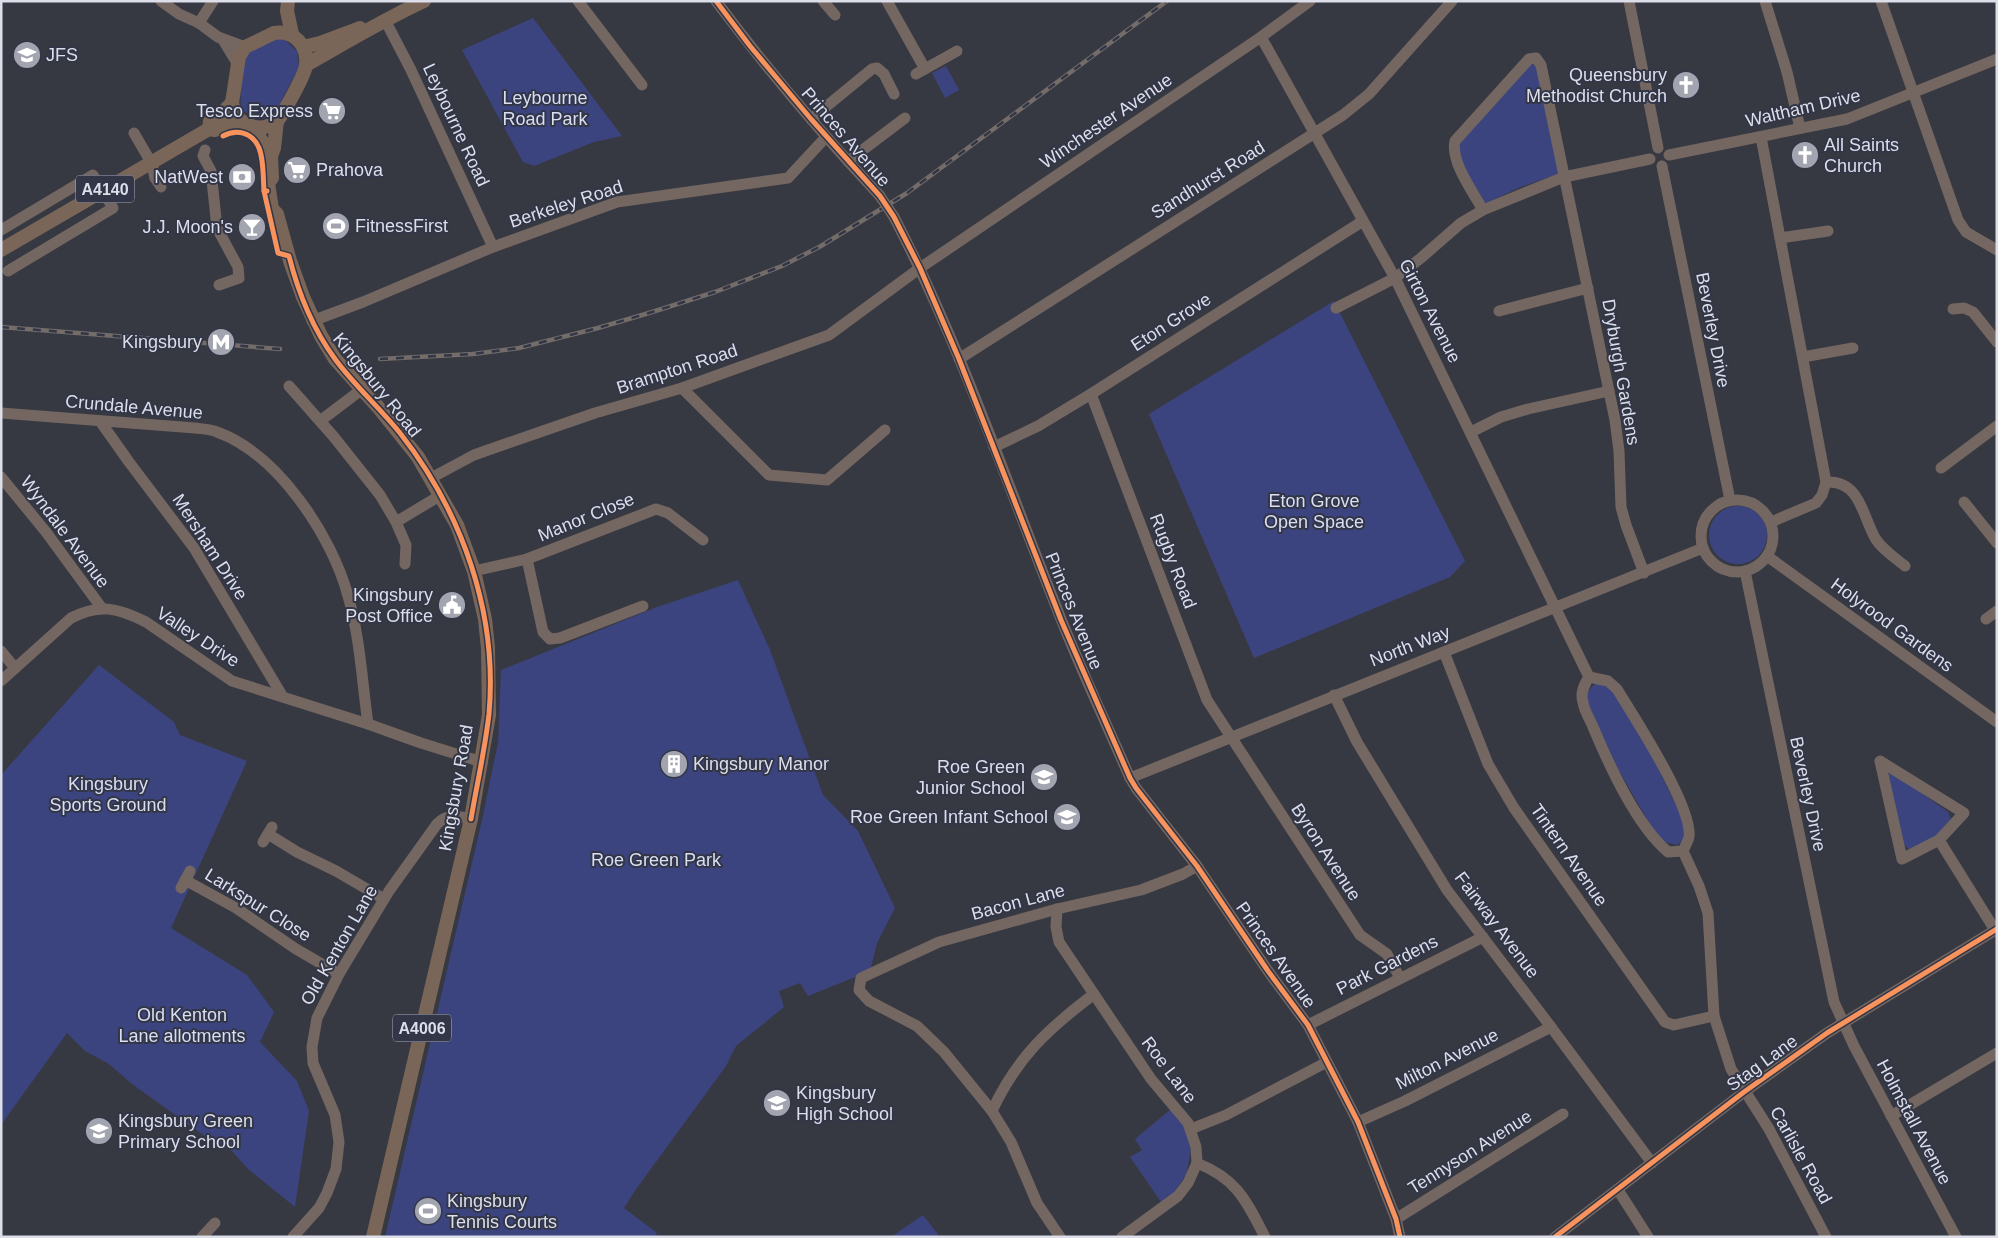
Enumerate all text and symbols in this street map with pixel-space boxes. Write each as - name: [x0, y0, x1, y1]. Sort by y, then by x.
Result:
- school or university icon: JFS: [12, 40, 42, 70]
- place label: JFS: [46, 45, 78, 65]
- street label: Leybourne Road: [419, 60, 493, 190]
- place label: Queensbury Methodist Church: [1526, 65, 1667, 106]
- street label: Winchester Avenue: [1036, 69, 1176, 173]
- church icon: Queensbury Methodist Church: [1671, 70, 1701, 100]
- street label: Princes Avenue: [798, 83, 894, 191]
- street label: Waltham Drive: [1744, 85, 1862, 131]
- park label: Leybourne Road Park: [502, 88, 589, 129]
- supermarket icon: Tesco Express: [317, 96, 347, 126]
- place label: Tesco Express: [196, 101, 313, 121]
- place label: All Saints Church: [1824, 135, 1899, 176]
- street label: Sandhurst Road: [1148, 137, 1268, 223]
- church icon: All Saints Church: [1790, 140, 1820, 170]
- supermarket icon: Prahova: [282, 155, 312, 185]
- place label: Prahova: [316, 160, 384, 180]
- bank icon: NatWest: [227, 162, 257, 192]
- place label: NatWest: [154, 167, 223, 187]
- road number: A4140: [76, 175, 134, 202]
- street label: Berkeley Road: [507, 176, 625, 232]
- sports icon: FitnessFirst: [321, 211, 351, 241]
- bar icon: J.J. Moon's: [237, 212, 267, 242]
- place label: FitnessFirst: [355, 216, 448, 236]
- place label: J.J. Moon's: [143, 217, 233, 237]
- street label: Girton Avenue: [1395, 256, 1465, 366]
- street label: Beverley Drive: [1692, 271, 1734, 389]
- street label: Eton Grove: [1127, 289, 1215, 355]
- street label: Dryburgh Gardens: [1598, 297, 1644, 447]
- metro station icon: Kingsbury: [206, 327, 236, 357]
- street label: Kingsbury Road: [329, 329, 425, 441]
- place label: Kingsbury: [122, 332, 202, 352]
- street label: Brampton Road: [614, 340, 740, 398]
- street label: Crundale Avenue: [64, 391, 204, 423]
- street label: Wyndale Avenue: [17, 472, 113, 592]
- street label: Manor Close: [535, 489, 637, 545]
- street label: Mersham Drive: [168, 490, 252, 604]
- park label: Eton Grove Open Space: [1264, 491, 1364, 532]
- street label: Rugby Road: [1146, 511, 1200, 611]
- street label: Princes Avenue: [1041, 549, 1107, 673]
- street label: Holyrood Gardens: [1827, 574, 1957, 676]
- place label: Kingsbury Post Office: [345, 585, 433, 626]
- public building icon: Kingsbury Post Office: [437, 590, 467, 620]
- street label: Valley Drive: [153, 603, 243, 671]
- street label: North Way: [1367, 622, 1453, 670]
- street label: Kingsbury Road: [435, 723, 477, 853]
- street label: Beverley Drive: [1786, 735, 1830, 853]
- building icon: Kingsbury Manor: [659, 749, 689, 779]
- place label: Kingsbury Manor: [693, 754, 829, 774]
- place label: Roe Green Junior School: [916, 757, 1025, 798]
- school or university icon: Roe Green Junior School: [1029, 762, 1059, 792]
- park label: Kingsbury Sports Ground: [49, 774, 167, 815]
- street label: Byron Avenue: [1287, 800, 1365, 904]
- street label: Tintern Avenue: [1526, 800, 1612, 910]
- school or university icon: Roe Green Infant School: [1052, 802, 1082, 832]
- place label: Roe Green Infant School: [850, 807, 1048, 827]
- park label: Roe Green Park: [591, 850, 722, 870]
- street label: Larkspur Close: [201, 864, 315, 946]
- street label: Fairway Avenue: [1451, 868, 1543, 982]
- street label: Bacon Lane: [969, 880, 1067, 924]
- street label: Old Kenton Lane: [297, 881, 381, 1009]
- street label: Princes Avenue: [1232, 898, 1320, 1012]
- street label: Park Gardens: [1333, 931, 1441, 999]
- park label: Old Kenton Lane allotments: [118, 1005, 246, 1046]
- road number: A4006: [393, 1014, 451, 1042]
- street label: Milton Avenue: [1392, 1024, 1502, 1094]
- street label: Stag Lane: [1723, 1031, 1801, 1095]
- street label: Roe Lane: [1138, 1033, 1200, 1107]
- street label: Holmstall Avenue: [1873, 1056, 1955, 1188]
- place label: Kingsbury High School: [796, 1083, 893, 1124]
- school or university icon: Kingsbury High School: [762, 1088, 792, 1118]
- street label: Carlisle Road: [1766, 1103, 1836, 1207]
- street label: Tennyson Avenue: [1405, 1106, 1535, 1198]
- place label: Kingsbury Green Primary School: [118, 1111, 253, 1152]
- school or university icon: Kingsbury Green Primary School: [84, 1116, 114, 1146]
- place label: Kingsbury Tennis Courts: [447, 1191, 557, 1232]
- sports icon: Kingsbury Tennis Courts: [413, 1196, 443, 1226]

